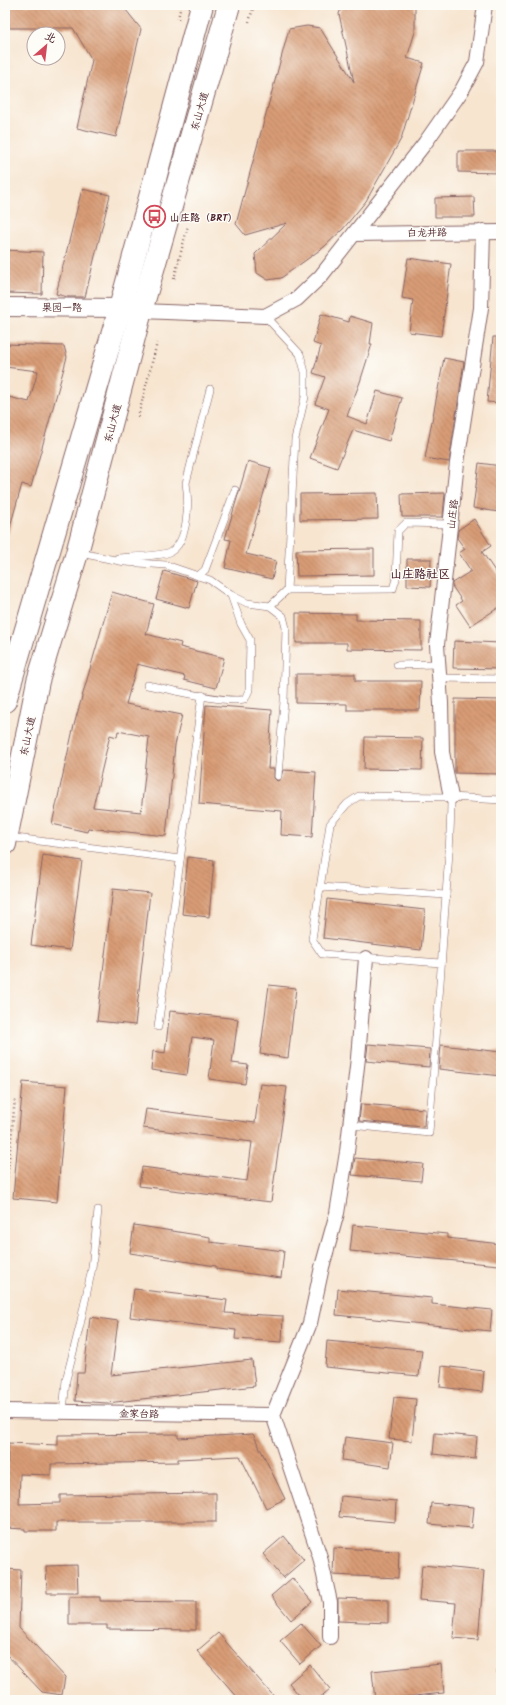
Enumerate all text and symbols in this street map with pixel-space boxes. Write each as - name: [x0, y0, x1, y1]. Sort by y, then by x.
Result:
- north arrow: [26, 26, 66, 66]
- text: 北: [41, 28, 59, 49]
- street label: 东山大道: [187, 90, 213, 133]
- bus stop icon: 山庄路（BRT）: [141, 204, 167, 230]
- place label: 山庄路（BRT）: [170, 210, 238, 226]
- street label: 白龙井路: [407, 225, 447, 241]
- street label: 果园一路: [42, 300, 82, 316]
- street label: 东山大道: [100, 402, 126, 445]
- street label: 山庄路: [443, 498, 463, 530]
- district label: 山庄路社区: [390, 565, 450, 584]
- street label: 东山大道: [16, 715, 40, 757]
- street label: 金家台路: [119, 1406, 159, 1422]

